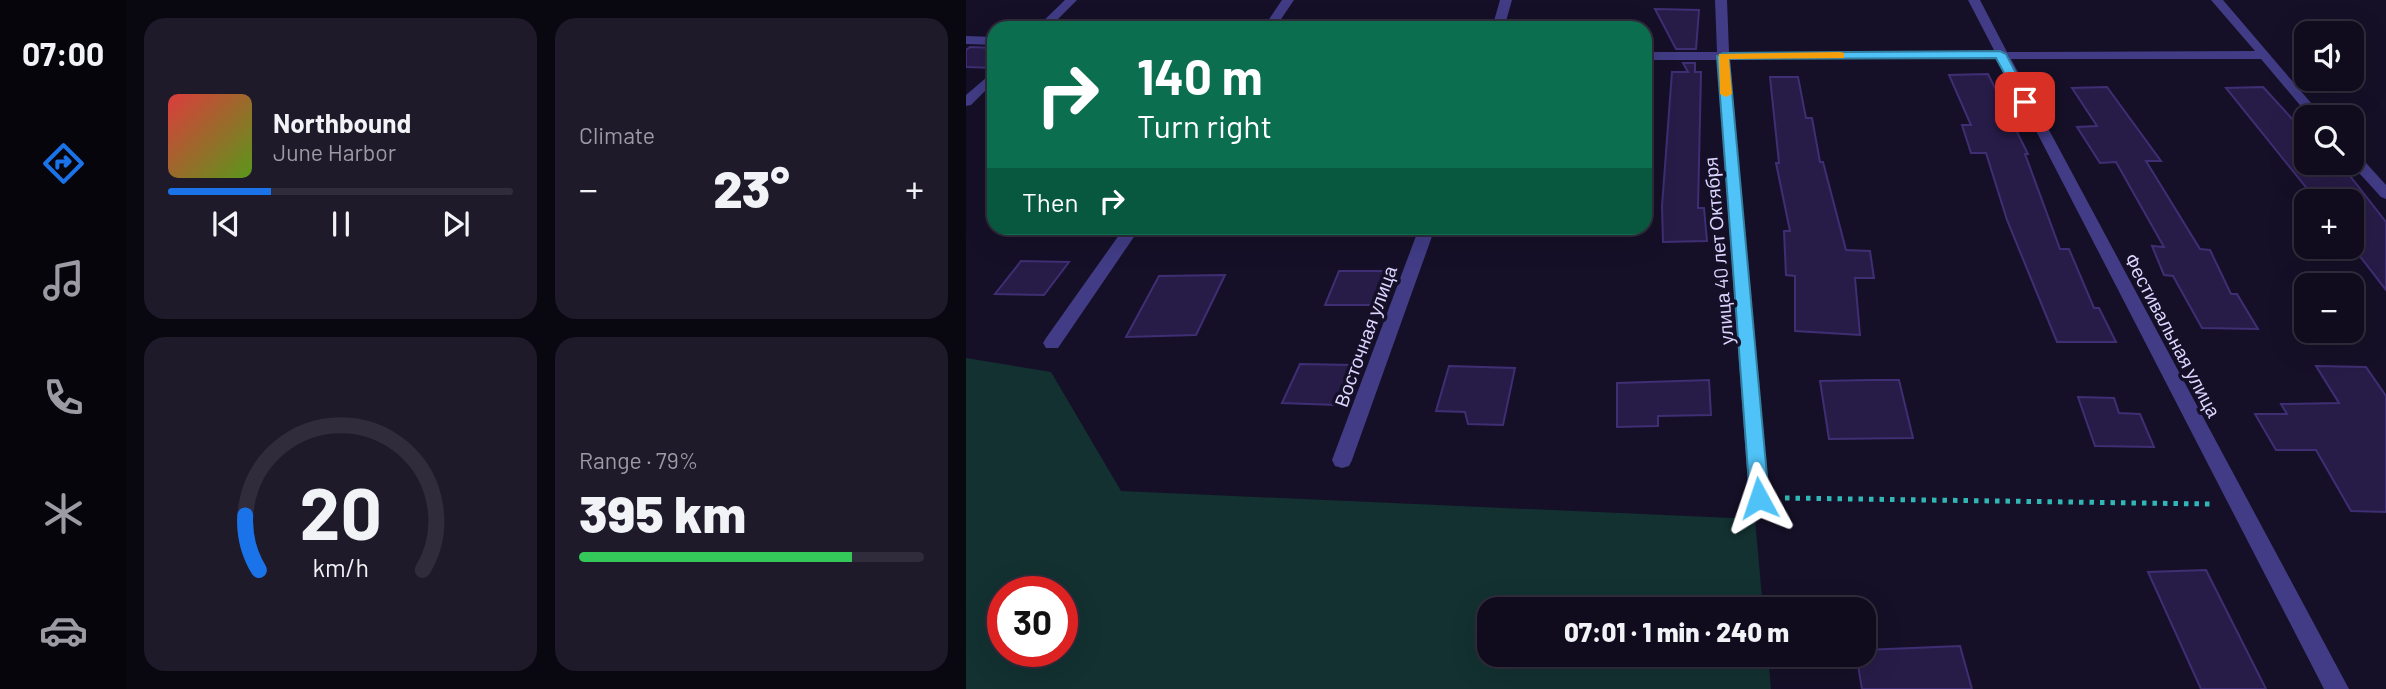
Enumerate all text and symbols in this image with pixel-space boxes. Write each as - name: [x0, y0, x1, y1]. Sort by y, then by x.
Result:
- map controls: [2294, 21, 2364, 343]
- button: sound: [2294, 21, 2364, 91]
- text: 07:00: [22, 34, 104, 72]
- text: 140 m: [1137, 46, 1263, 105]
- icon: right: [1022, 49, 1113, 140]
- pin: [1995, 72, 2055, 132]
- icon: arrive: [2006, 83, 2044, 121]
- button: search: [2294, 105, 2364, 175]
- text: Turn right: [1137, 106, 1272, 144]
- text: Northbound: [273, 107, 411, 138]
- text: Climate: [579, 121, 655, 149]
- text: June Harbor: [273, 138, 396, 166]
- icon: directions: [39, 139, 88, 188]
- text: 23°: [713, 156, 790, 218]
- street label: улица 40 лет Октября: [1698, 156, 1738, 346]
- text: −: [579, 165, 598, 211]
- text: +: [905, 165, 924, 211]
- icon: right: [1093, 182, 1131, 220]
- text: Then: [1022, 186, 1079, 217]
- button: +: [2294, 189, 2364, 259]
- icon: previous: [207, 205, 245, 243]
- icon: pause: [322, 205, 360, 243]
- icon: next: [437, 205, 475, 243]
- street label: Фестивальная улица: [2120, 249, 2226, 421]
- icon: music: [39, 256, 88, 305]
- street label: Восточная улица: [1329, 262, 1401, 410]
- button: −: [2294, 273, 2364, 343]
- icon: phone: [39, 373, 88, 422]
- text: Range · 79%: [579, 446, 698, 474]
- position arrow: [1722, 461, 1796, 535]
- text: 20: [299, 467, 382, 555]
- text: 395 km: [579, 481, 746, 543]
- icon: climate: [39, 489, 88, 538]
- text: km/h: [312, 552, 369, 582]
- speed limit sign: 30: [987, 576, 1078, 667]
- icon: car: [39, 606, 88, 655]
- text: 07:01 · 1 min · 240 m: [1564, 616, 1789, 647]

